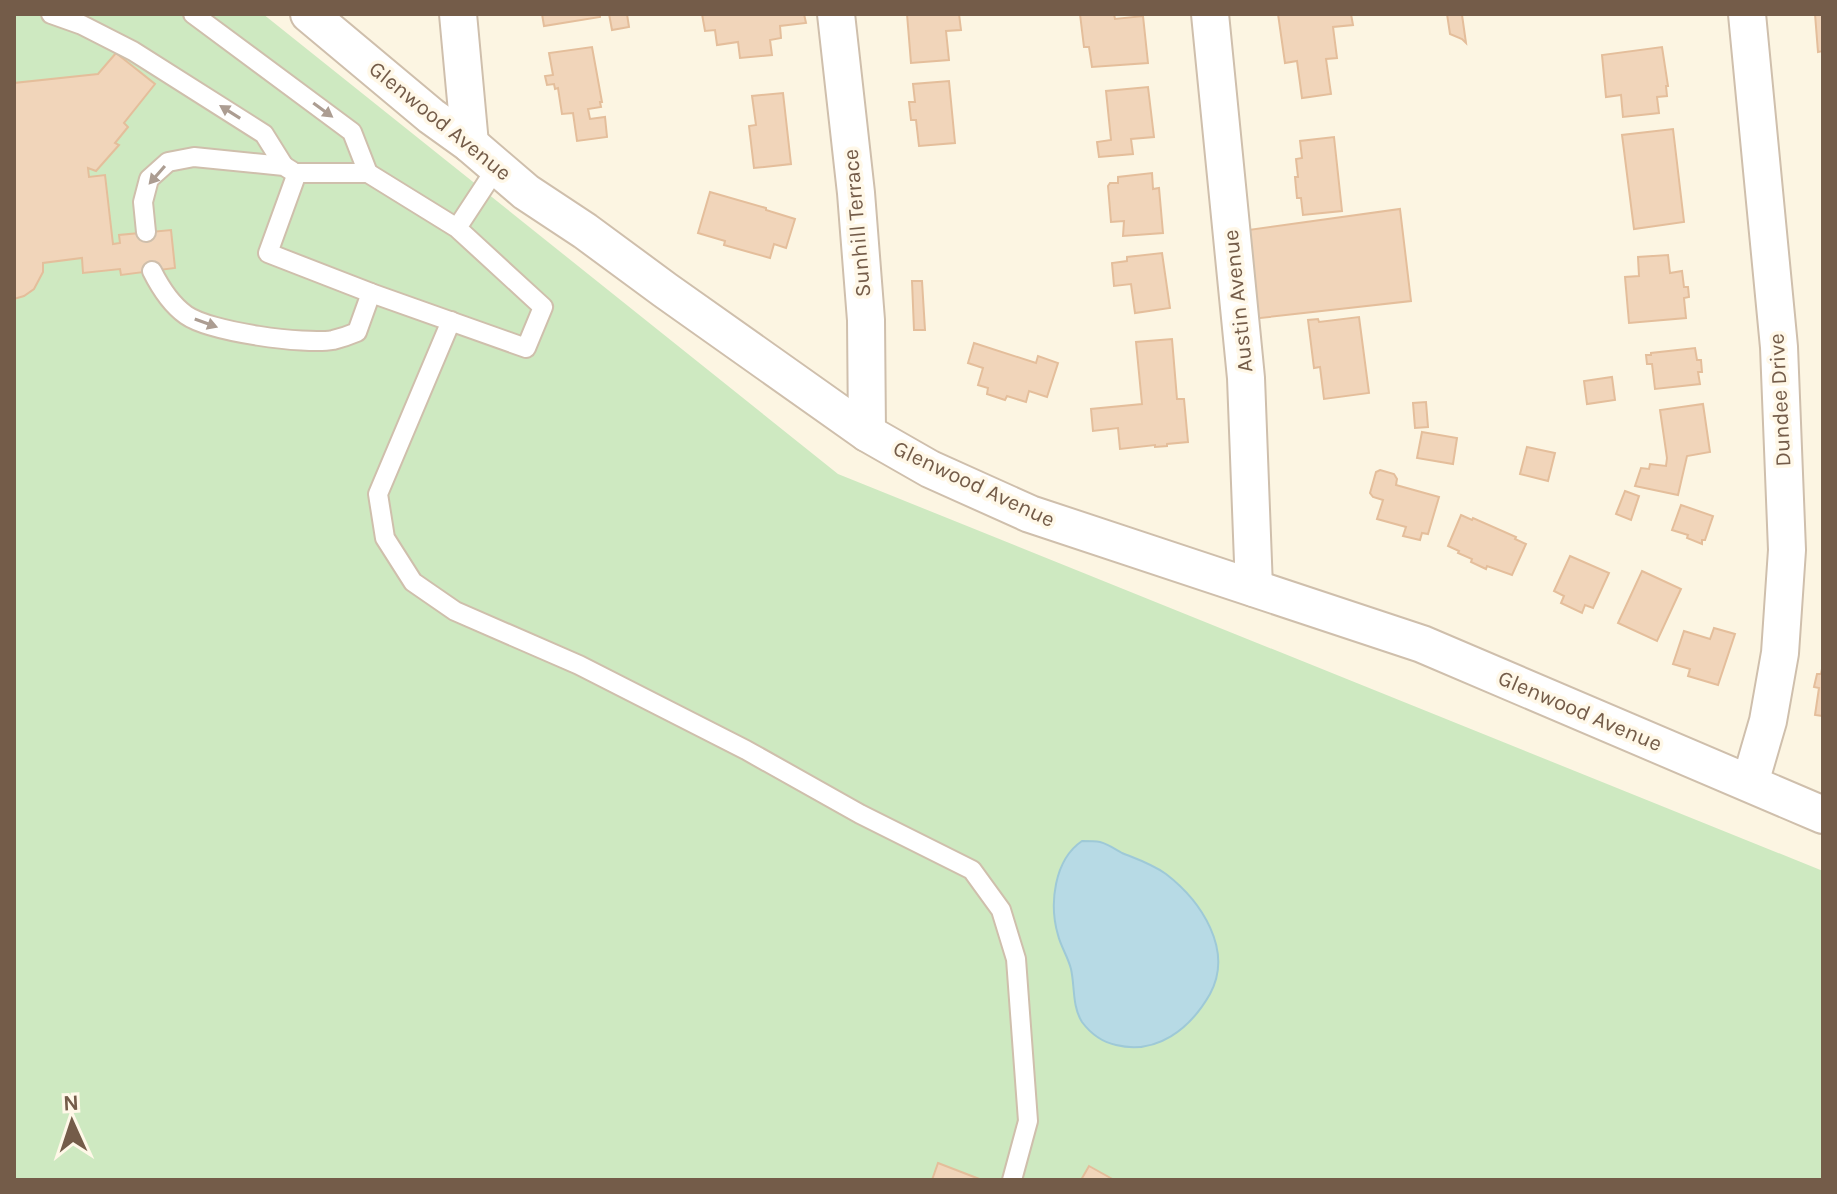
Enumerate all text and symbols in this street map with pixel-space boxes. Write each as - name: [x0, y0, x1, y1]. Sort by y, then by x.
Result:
- street label: Glenwood Avenue: [364, 56, 516, 186]
- one-way arrow: [313, 102, 333, 118]
- one-way arrow: [219, 106, 241, 120]
- street label: Sunhill Terrace: [838, 148, 876, 298]
- one-way arrow: [148, 164, 165, 185]
- street label: Austin Avenue: [1218, 228, 1258, 374]
- one-way arrow: [194, 317, 218, 330]
- street label: Dundee Drive: [1764, 333, 1796, 467]
- street label: Glenwood Avenue: [889, 435, 1059, 533]
- street label: Glenwood Avenue: [1494, 665, 1666, 757]
- north arrow: [32, 1082, 112, 1162]
- text: N: [62, 1090, 80, 1116]

